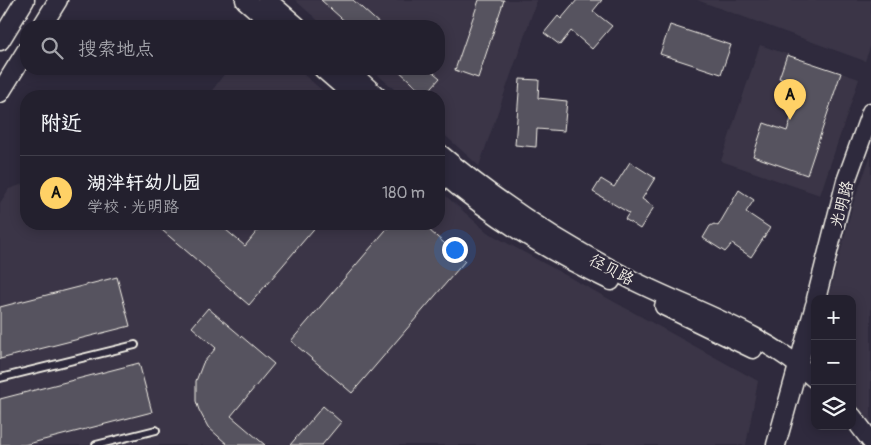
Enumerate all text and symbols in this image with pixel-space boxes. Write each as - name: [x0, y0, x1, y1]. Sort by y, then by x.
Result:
- search box: [20, 20, 445, 75]
- icon: search: [38, 34, 66, 62]
- text: 搜索地点: [78, 37, 154, 61]
- pin: A: [774, 79, 806, 120]
- text: 附近: [40, 110, 82, 137]
- text: 湖泮轩幼儿园: [87, 171, 201, 195]
- street label: 光明路: [826, 178, 858, 230]
- text: A: [51, 183, 61, 203]
- text: 180 m: [382, 183, 425, 203]
- text: 学校 · 光明路: [87, 197, 179, 217]
- your location: [442, 237, 468, 263]
- street label: 径贝路: [586, 250, 637, 290]
- map controls: [811, 295, 856, 430]
- button: +: [811, 295, 856, 340]
- button: −: [811, 340, 856, 385]
- button: layers: [811, 385, 856, 430]

